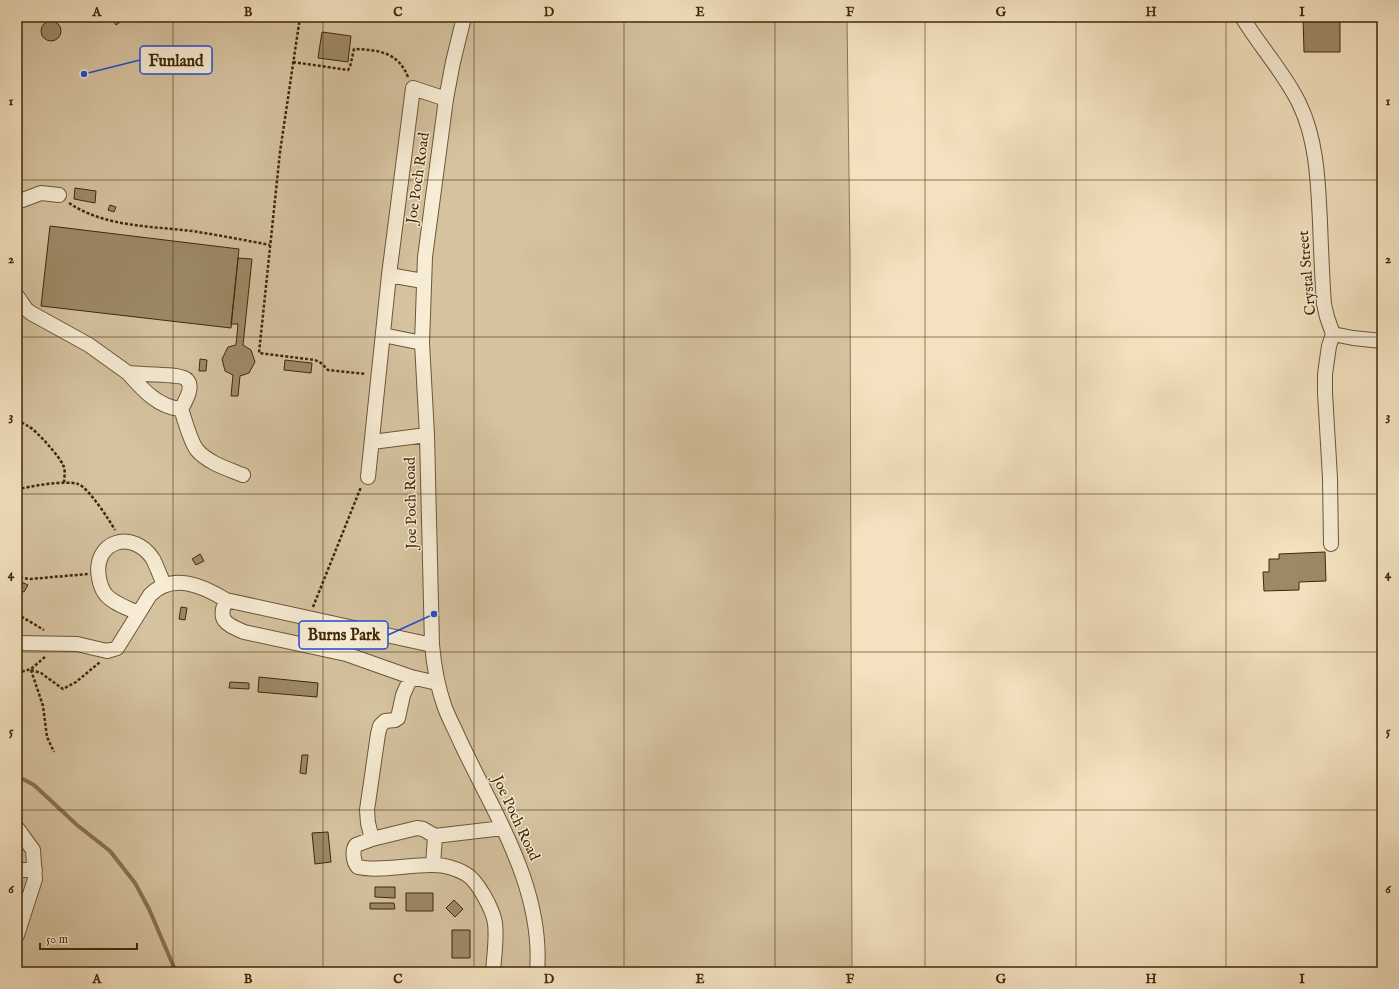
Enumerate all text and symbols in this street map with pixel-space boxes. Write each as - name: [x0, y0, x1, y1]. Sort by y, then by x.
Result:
- text: A: [92, 4, 103, 21]
- text: B: [244, 4, 253, 21]
- text: C: [393, 4, 403, 21]
- text: D: [544, 4, 555, 21]
- text: E: [695, 4, 705, 21]
- text: F: [846, 4, 855, 21]
- text: G: [996, 4, 1007, 21]
- text: H: [1145, 4, 1157, 21]
- text: I: [1299, 4, 1305, 21]
- callout: Funland: [140, 46, 212, 74]
- text: Funland: [148, 52, 204, 72]
- text: 1: [9, 93, 14, 110]
- text: 1: [1386, 93, 1391, 110]
- street label: Joe Poch Road: [402, 130, 434, 227]
- street label: Crystal Street: [1294, 230, 1320, 316]
- text: 2: [8, 251, 14, 268]
- text: 2: [1385, 251, 1391, 268]
- text: 3: [9, 408, 14, 425]
- text: 3: [1386, 408, 1391, 425]
- street label: Joe Poch Road: [401, 456, 421, 551]
- text: 4: [8, 566, 15, 583]
- text: 4: [1385, 566, 1392, 583]
- callout: Burns Park: [299, 621, 388, 649]
- text: Burns Park: [308, 626, 381, 646]
- text: 5: [9, 723, 14, 740]
- text: 5: [1386, 723, 1391, 740]
- street label: Joe Poch Road: [487, 770, 544, 865]
- text: 6: [8, 881, 14, 898]
- text: 6: [1385, 881, 1391, 898]
- scale bar: [40, 925, 137, 951]
- text: 50 m: [46, 932, 68, 947]
- text: A: [92, 971, 103, 988]
- text: B: [244, 971, 253, 988]
- text: C: [393, 971, 403, 988]
- text: D: [544, 971, 555, 988]
- text: E: [695, 971, 705, 988]
- text: F: [846, 971, 855, 988]
- text: G: [996, 971, 1007, 988]
- text: H: [1145, 971, 1157, 988]
- text: I: [1299, 971, 1305, 988]

